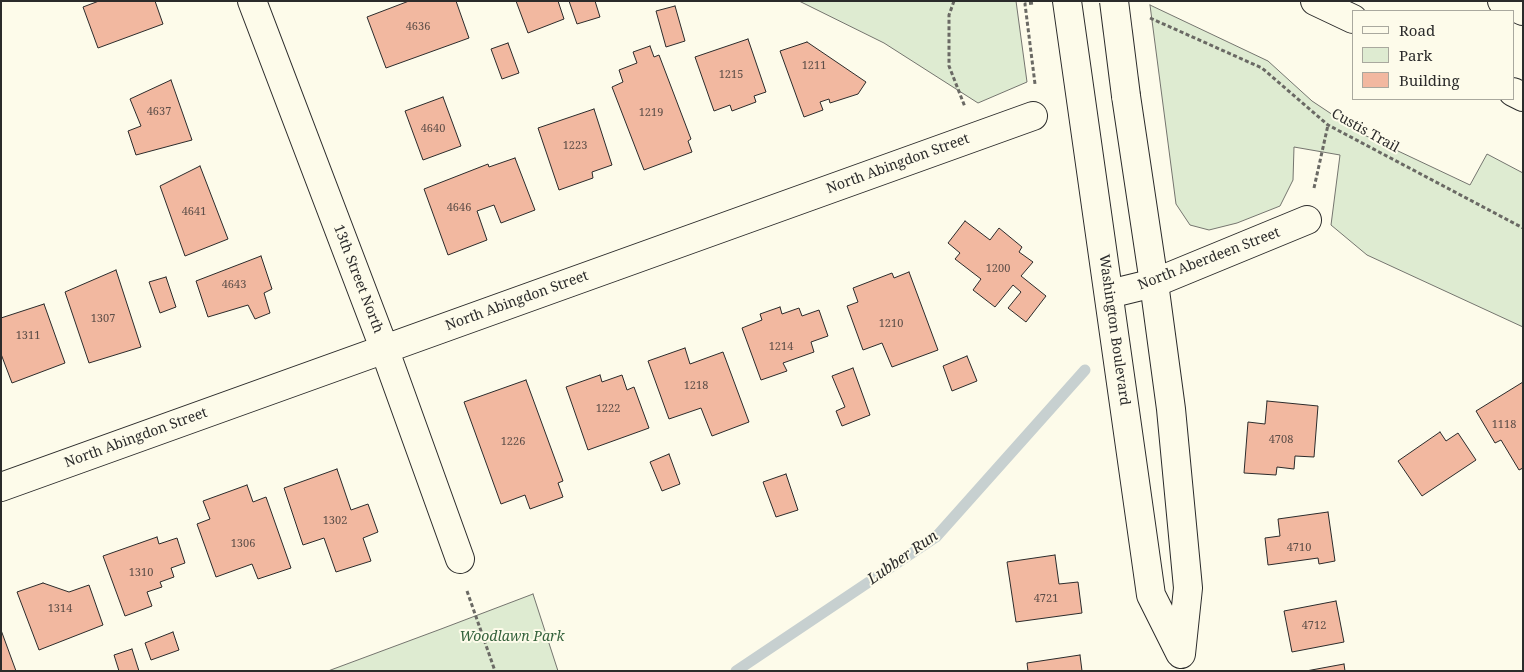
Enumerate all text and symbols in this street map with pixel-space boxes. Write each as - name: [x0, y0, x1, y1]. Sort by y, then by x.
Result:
- legend: [1352, 10, 1514, 100]
- house number: 4636: [406, 20, 430, 34]
- text: Road: [1399, 20, 1435, 40]
- text: Park: [1399, 45, 1432, 65]
- house number: 1211: [802, 59, 826, 73]
- house number: 1215: [719, 68, 743, 82]
- text: Building: [1399, 70, 1460, 90]
- house number: 4637: [147, 105, 171, 119]
- house number: 1219: [639, 106, 663, 120]
- street label: Custis Trail: [1328, 106, 1402, 156]
- house number: 4640: [421, 122, 445, 136]
- street label: North Abingdon Street: [824, 130, 972, 198]
- house number: 1223: [563, 139, 587, 153]
- house number: 4646: [447, 201, 471, 215]
- house number: 4641: [182, 205, 206, 219]
- street label: 13th Street North: [330, 222, 386, 336]
- street label: North Aberdeen Street: [1136, 224, 1282, 294]
- street label: Washington Boulevard: [1095, 253, 1133, 407]
- house number: 1200: [986, 262, 1010, 276]
- street label: North Abingdon Street: [443, 267, 591, 335]
- house number: 4643: [222, 278, 246, 292]
- house number: 1307: [91, 312, 115, 326]
- house number: 1210: [879, 317, 903, 331]
- house number: 1311: [16, 329, 40, 343]
- house number: 1214: [769, 340, 793, 354]
- house number: 1218: [684, 379, 708, 393]
- house number: 1222: [596, 402, 620, 416]
- street label: North Abingdon Street: [62, 404, 210, 472]
- house number: 1118: [1492, 418, 1516, 432]
- house number: 4708: [1269, 433, 1293, 447]
- house number: 1226: [501, 435, 525, 449]
- house number: 1302: [323, 514, 347, 528]
- water label: Lubber Run: [864, 527, 942, 589]
- house number: 1306: [231, 537, 255, 551]
- house number: 4710: [1287, 541, 1311, 555]
- house number: 1310: [129, 566, 153, 580]
- house number: 4721: [1034, 592, 1058, 606]
- house number: 1314: [48, 602, 72, 616]
- house number: 4712: [1302, 619, 1326, 633]
- park label: Woodlawn Park: [459, 629, 565, 645]

